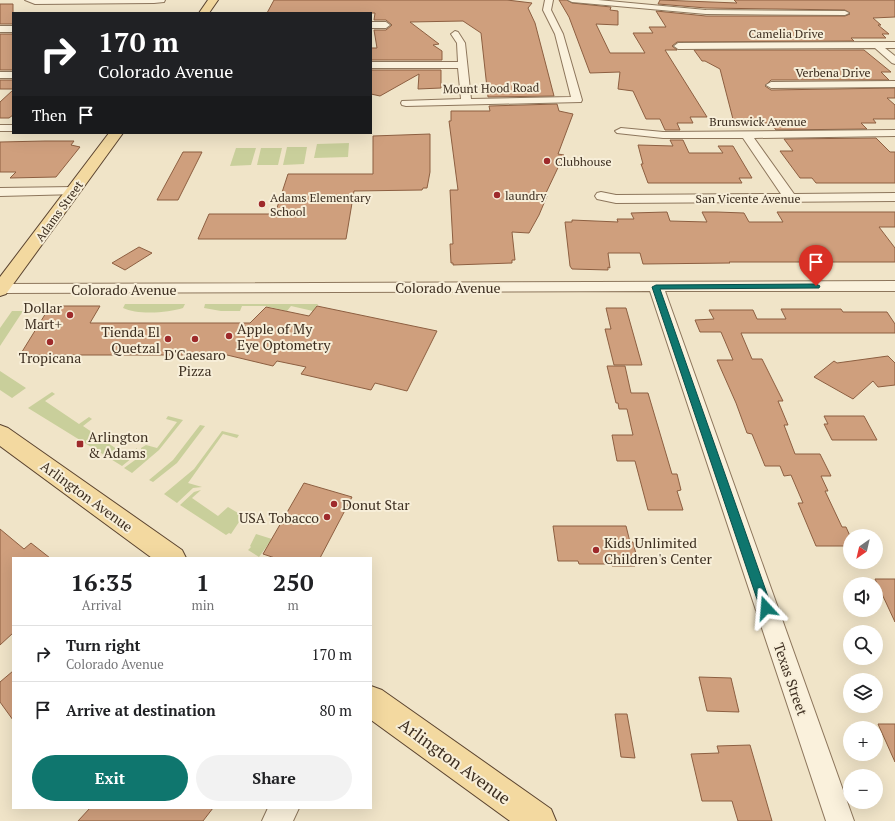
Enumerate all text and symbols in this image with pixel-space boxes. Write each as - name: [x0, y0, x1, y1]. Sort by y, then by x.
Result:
- text: 170 m: [98, 23, 179, 60]
- street label: Camelia Drive: [748, 26, 824, 41]
- icon: right: [32, 28, 84, 80]
- text: Colorado Avenue: [98, 59, 233, 83]
- street label: Verbena Drive: [795, 65, 871, 80]
- street label: Mount Hood Road: [442, 80, 540, 96]
- icon: arrive: [75, 104, 97, 126]
- text: Then: [32, 105, 67, 125]
- street label: Brunswick Avenue: [709, 114, 807, 129]
- place label: Clubhouse: [555, 154, 612, 169]
- marker: Clubhouse: [542, 156, 552, 166]
- street label: Adams Street: [32, 177, 86, 244]
- place label: laundry: [505, 188, 547, 203]
- place label: Adams Elementary School: [270, 190, 372, 219]
- marker: laundry: [492, 190, 502, 200]
- street label: San Vicente Avenue: [695, 191, 801, 206]
- marker: Adams Elementary School: [257, 199, 267, 209]
- pin: [799, 245, 833, 286]
- icon: arrive: [805, 251, 827, 273]
- street label: Colorado Avenue: [395, 278, 501, 297]
- street label: Colorado Avenue: [71, 280, 177, 299]
- place label: Dollar Mart+: [23, 298, 63, 333]
- marker: Dollar Mart+: [65, 310, 75, 320]
- place label: Apple of My Eye Optometry: [237, 319, 331, 354]
- place label: Tienda El Quetzal: [101, 322, 160, 357]
- marker: Apple of My Eye Optometry: [224, 331, 234, 341]
- marker: Tienda El Quetzal: [163, 334, 173, 344]
- marker: D'Caesaro Pizza: [190, 334, 200, 344]
- marker: Tropicana: [45, 337, 55, 347]
- place label: D'Caesaro Pizza: [164, 345, 226, 380]
- place label: Tropicana: [19, 348, 81, 367]
- place label: Arlington & Adams: [88, 427, 149, 462]
- marker: Arlington & Adams: [75, 439, 85, 449]
- street label: Arlington Avenue: [37, 456, 137, 536]
- place label: Donut Star: [342, 495, 410, 514]
- marker: Donut Star: [329, 499, 339, 509]
- place label: USA Tobacco: [239, 508, 319, 527]
- marker: USA Tobacco: [322, 512, 332, 522]
- north arrow: [843, 529, 883, 569]
- map controls: [843, 529, 883, 809]
- place label: Kids Unlimited Children's Center: [604, 533, 713, 568]
- marker: Kids Unlimited Children's Center: [591, 545, 601, 555]
- text: 16:35: [70, 566, 133, 598]
- text: 1: [196, 566, 210, 598]
- text: 250: [273, 566, 313, 598]
- button: sound: [843, 577, 883, 617]
- position arrow: [745, 587, 787, 629]
- text: Arrival: [82, 596, 122, 614]
- text: min: [191, 596, 214, 614]
- text: m: [288, 596, 299, 614]
- button: search: [843, 625, 883, 665]
- text: Turn right: [66, 635, 141, 655]
- street label: Texas Street: [770, 640, 813, 719]
- icon: right: [32, 643, 54, 665]
- text: 170 m: [311, 644, 352, 664]
- text: Colorado Avenue: [66, 655, 164, 673]
- button: layers: [843, 673, 883, 713]
- icon: arrive: [32, 699, 54, 721]
- text: Arrive at destination: [66, 700, 216, 720]
- text: 80 m: [319, 700, 352, 720]
- street label: Arlington Avenue: [395, 713, 515, 809]
- button: +: [843, 721, 883, 761]
- button: Exit: [32, 755, 188, 801]
- button: Share: [196, 755, 352, 801]
- button: −: [843, 769, 883, 809]

